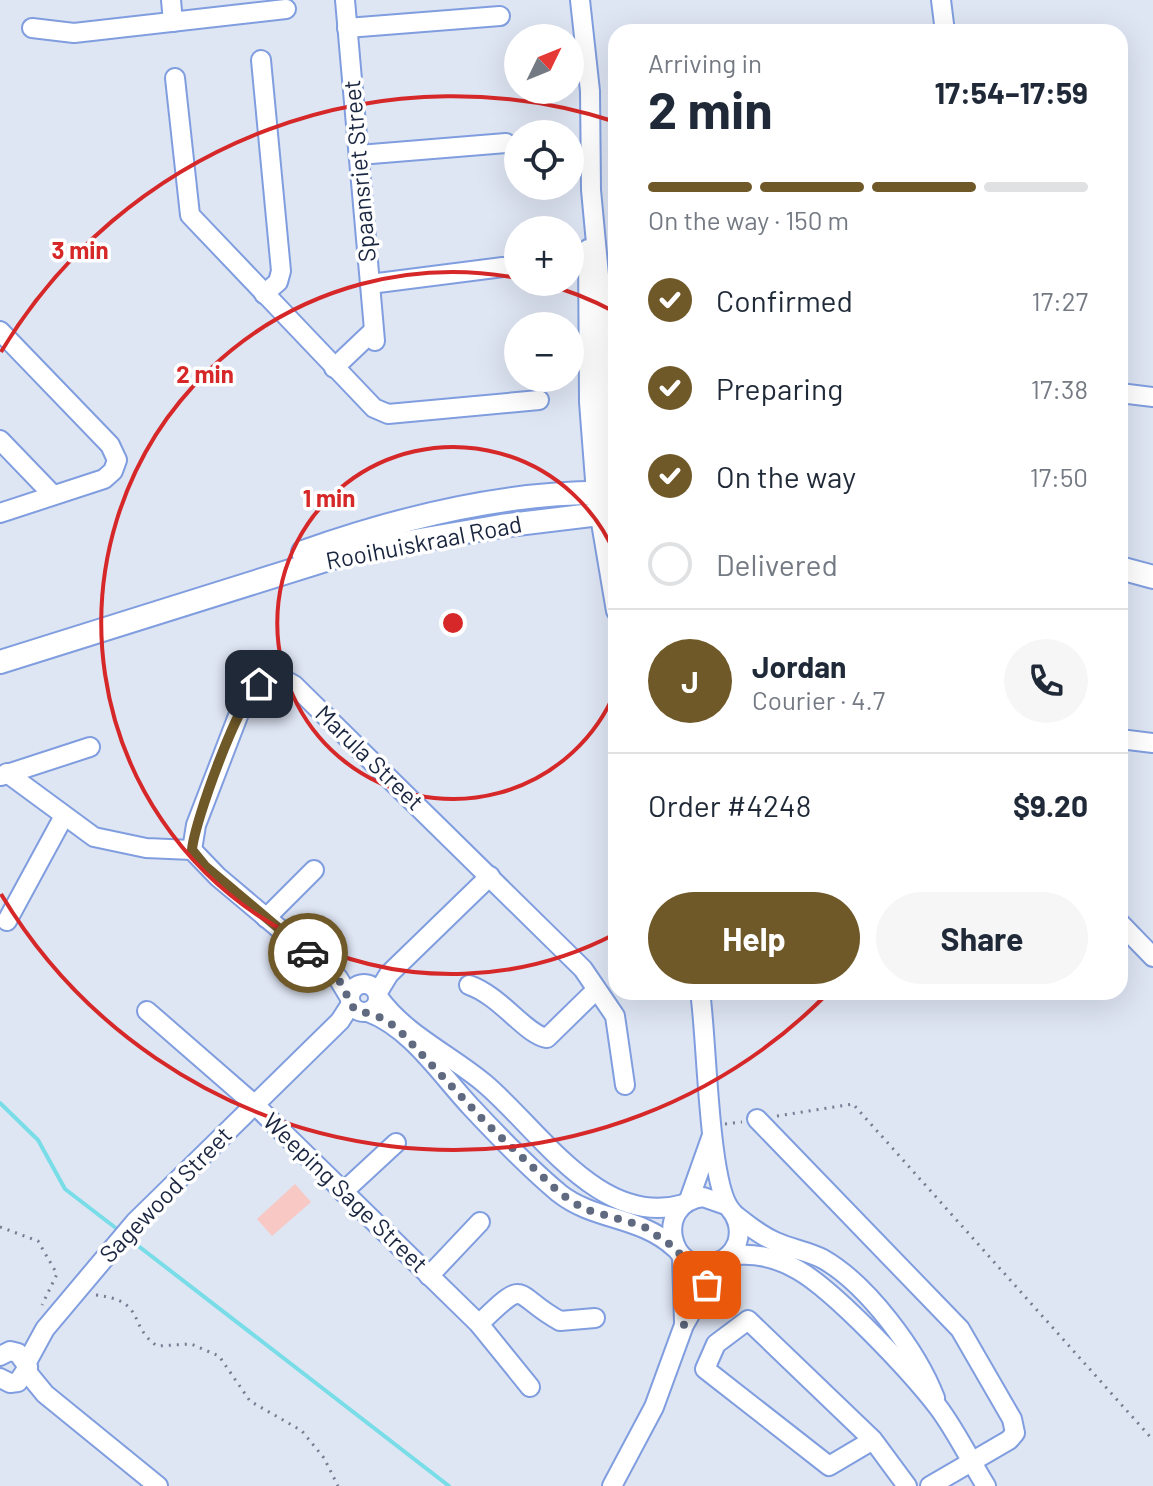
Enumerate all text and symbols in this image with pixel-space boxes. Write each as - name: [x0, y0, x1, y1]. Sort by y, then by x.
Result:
- north arrow: [504, 24, 584, 104]
- map controls: [504, 24, 584, 392]
- text: Arriving in: [648, 47, 762, 78]
- text: 17:54–17:59: [934, 74, 1088, 110]
- text: 2 min: [648, 77, 773, 139]
- street label: Spaansriet Street: [336, 79, 381, 263]
- button: locate: [504, 120, 584, 200]
- text: On the way · 150 m: [648, 204, 849, 235]
- button: +: [504, 216, 584, 296]
- text: 3 min: [51, 235, 109, 264]
- icon: check: [648, 278, 692, 322]
- text: Confirmed: [716, 282, 853, 318]
- text: 17:27: [1032, 285, 1088, 316]
- button: −: [504, 312, 584, 392]
- text: 2 min: [176, 359, 234, 388]
- icon: check: [648, 366, 692, 410]
- text: Preparing: [716, 370, 843, 406]
- text: 17:38: [1031, 373, 1088, 404]
- icon: check: [648, 454, 692, 498]
- text: On the way: [716, 458, 856, 494]
- text: 17:50: [1030, 461, 1088, 492]
- text: 1 min: [303, 483, 355, 512]
- street label: Rooihuiskraal Road: [323, 508, 524, 575]
- text: Delivered: [716, 546, 838, 582]
- centre of rings: [439, 609, 467, 637]
- button: phone: [1004, 639, 1088, 723]
- text: Jordan: [752, 648, 847, 684]
- pin: [225, 650, 293, 718]
- icon: home: [237, 662, 281, 706]
- text: J: [681, 663, 699, 699]
- text: Courier · 4.7: [752, 684, 885, 715]
- street label: Marula Street: [310, 698, 430, 816]
- text: Order #4248: [648, 787, 811, 823]
- text: $9.20: [1013, 787, 1088, 823]
- button: Help: [648, 892, 860, 984]
- button: Share: [876, 892, 1088, 984]
- courier: [268, 913, 348, 993]
- icon: car: [286, 931, 330, 975]
- street label: Weeping Sage Street: [258, 1106, 434, 1278]
- street label: Sagewood Street: [93, 1120, 237, 1268]
- pin: [673, 1251, 741, 1319]
- icon: bag: [685, 1263, 729, 1307]

